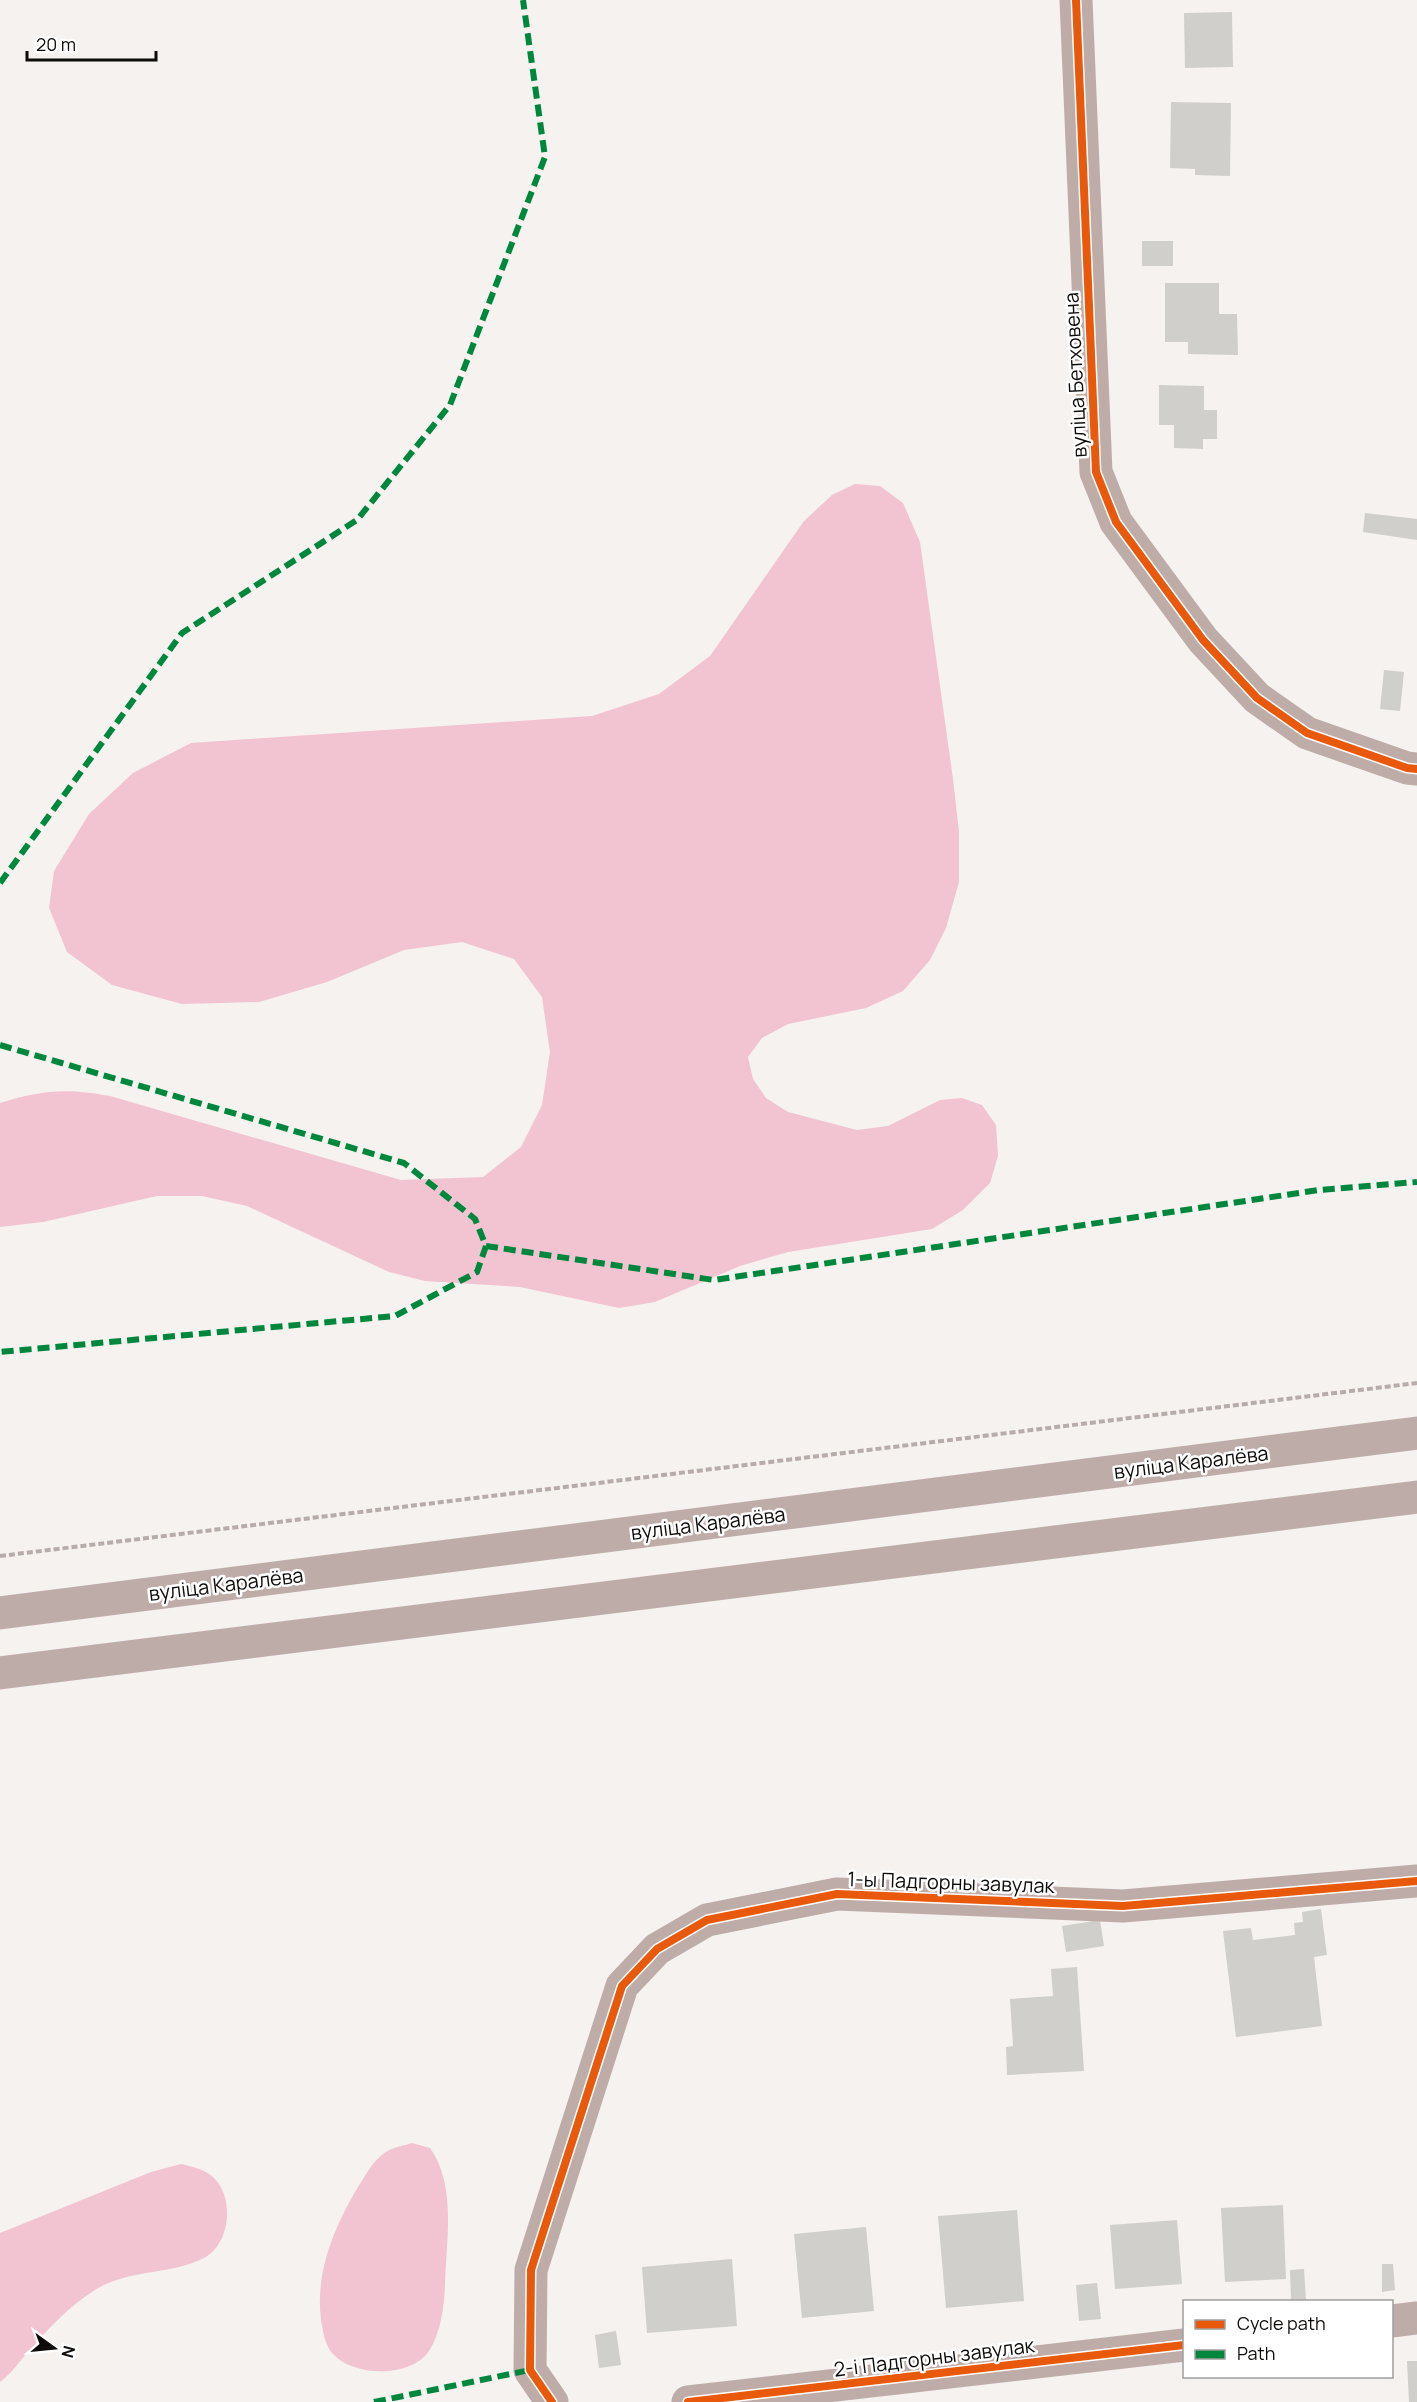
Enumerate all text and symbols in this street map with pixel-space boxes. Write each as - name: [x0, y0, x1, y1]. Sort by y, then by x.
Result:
- scale bar: [27, 24, 156, 62]
- text: 20 m: [36, 32, 76, 56]
- street label: вуліца Бетховена: [1057, 292, 1093, 458]
- street label: вуліца Каралёва: [1112, 1439, 1270, 1485]
- street label: вуліца Каралёва: [629, 1500, 787, 1546]
- street label: вуліца Каралёва: [147, 1561, 305, 1607]
- street label: 1-ы Падгорны завулак: [847, 1865, 1056, 1899]
- legend: [1183, 2300, 1393, 2378]
- text: Cycle path: [1237, 2311, 1326, 2335]
- north arrow: [24, 2318, 84, 2378]
- street label: 2-і Падгорны завулак: [832, 2331, 1037, 2383]
- text: Path: [1237, 2341, 1275, 2365]
- text: N: [56, 2343, 81, 2360]

